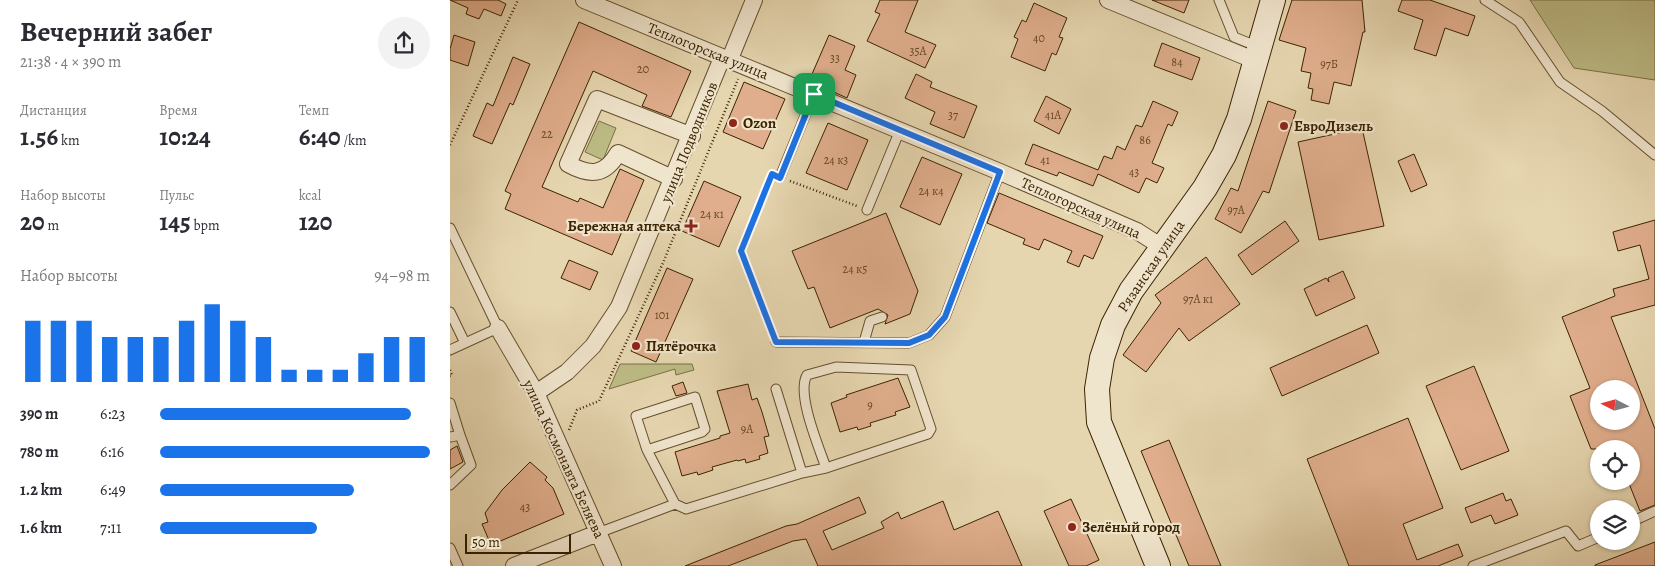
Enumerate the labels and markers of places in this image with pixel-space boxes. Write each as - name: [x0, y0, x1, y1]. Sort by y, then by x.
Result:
- pin: [793, 73, 835, 115]
- place label: Ozon: [743, 113, 777, 133]
- place label: ЕвроДизель: [1294, 116, 1373, 136]
- marker: Ozon: [727, 117, 739, 129]
- marker: ЕвроДизель: [1278, 120, 1290, 132]
- place label: Бережная аптека: [568, 216, 682, 236]
- marker: Бережная аптека: [685, 220, 697, 232]
- place label: Пятёрочка: [646, 336, 717, 356]
- marker: Пятёрочка: [630, 340, 642, 352]
- place label: Зелёный город: [1082, 517, 1180, 537]
- marker: Зелёный город: [1066, 521, 1078, 533]

